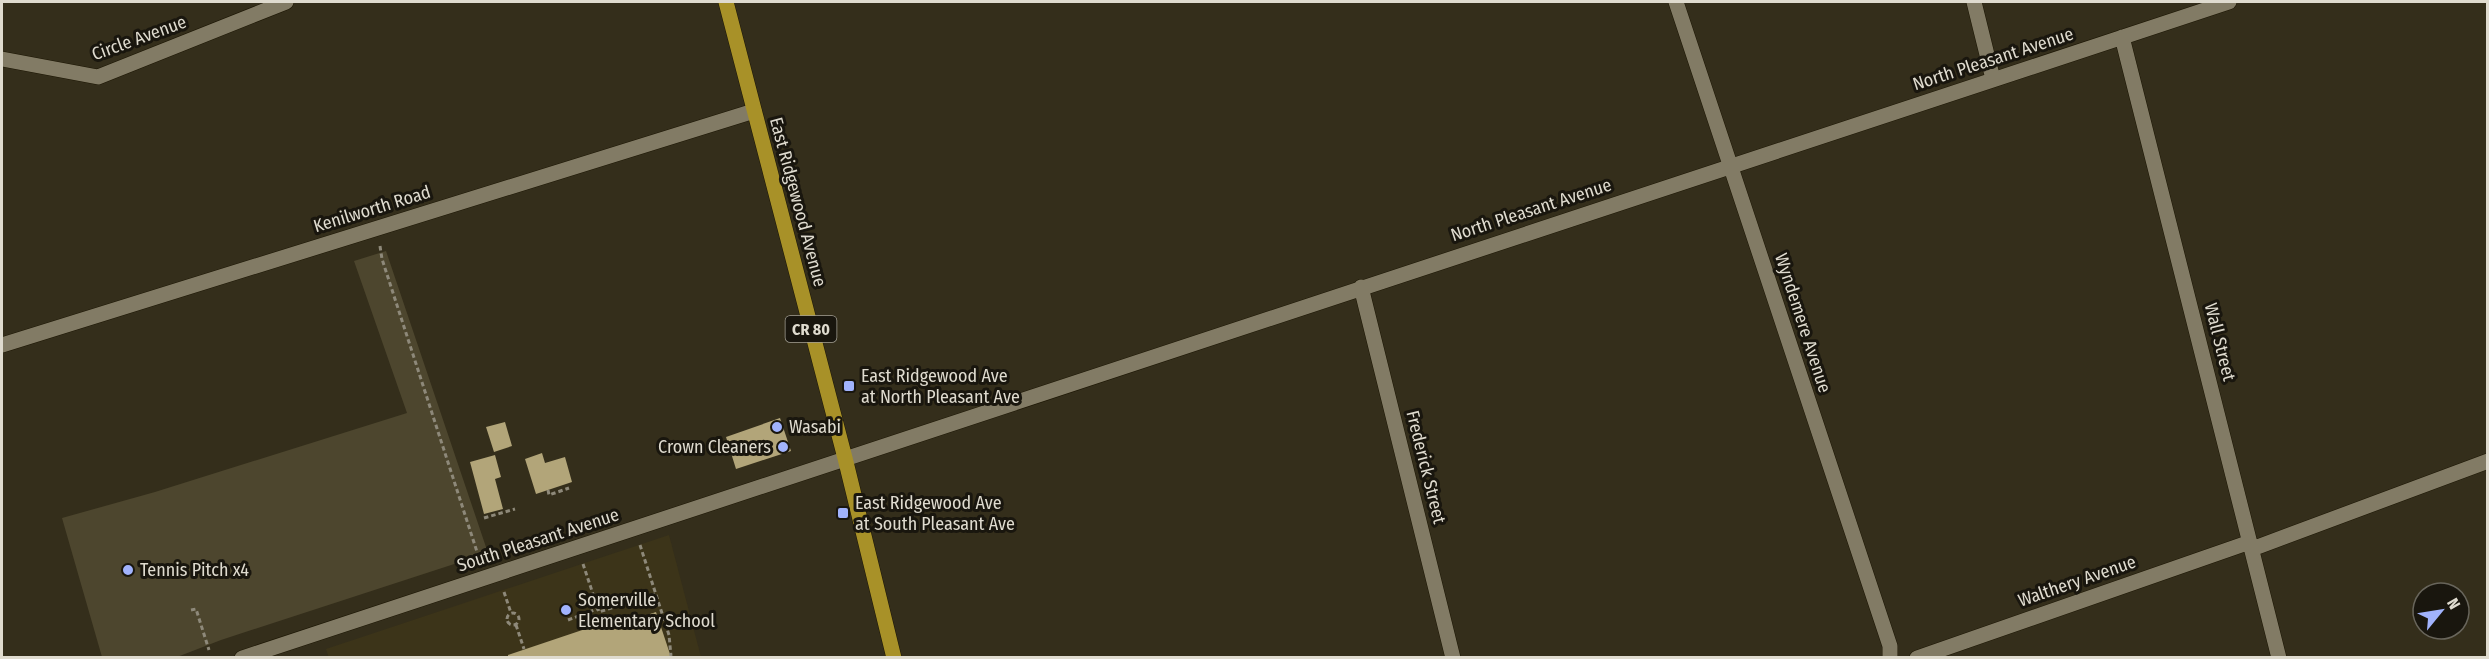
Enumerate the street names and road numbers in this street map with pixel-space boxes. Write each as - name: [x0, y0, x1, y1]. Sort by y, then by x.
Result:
- street label: Circle Avenue: [89, 11, 189, 65]
- street label: North Pleasant Avenue: [1910, 23, 2076, 95]
- street label: East Ridgewood Avenue: [765, 115, 831, 289]
- street label: North Pleasant Avenue: [1448, 174, 1614, 246]
- street label: Kenilworth Road: [311, 181, 433, 237]
- street label: Wyndemere Avenue: [1770, 251, 1836, 396]
- street label: Wall Street: [2200, 301, 2240, 383]
- road number: CR 80: [786, 316, 836, 342]
- street label: Frederick Street: [1401, 408, 1451, 526]
- street label: South Pleasant Avenue: [454, 503, 622, 577]
- street label: Walthery Avenue: [2015, 551, 2139, 611]

